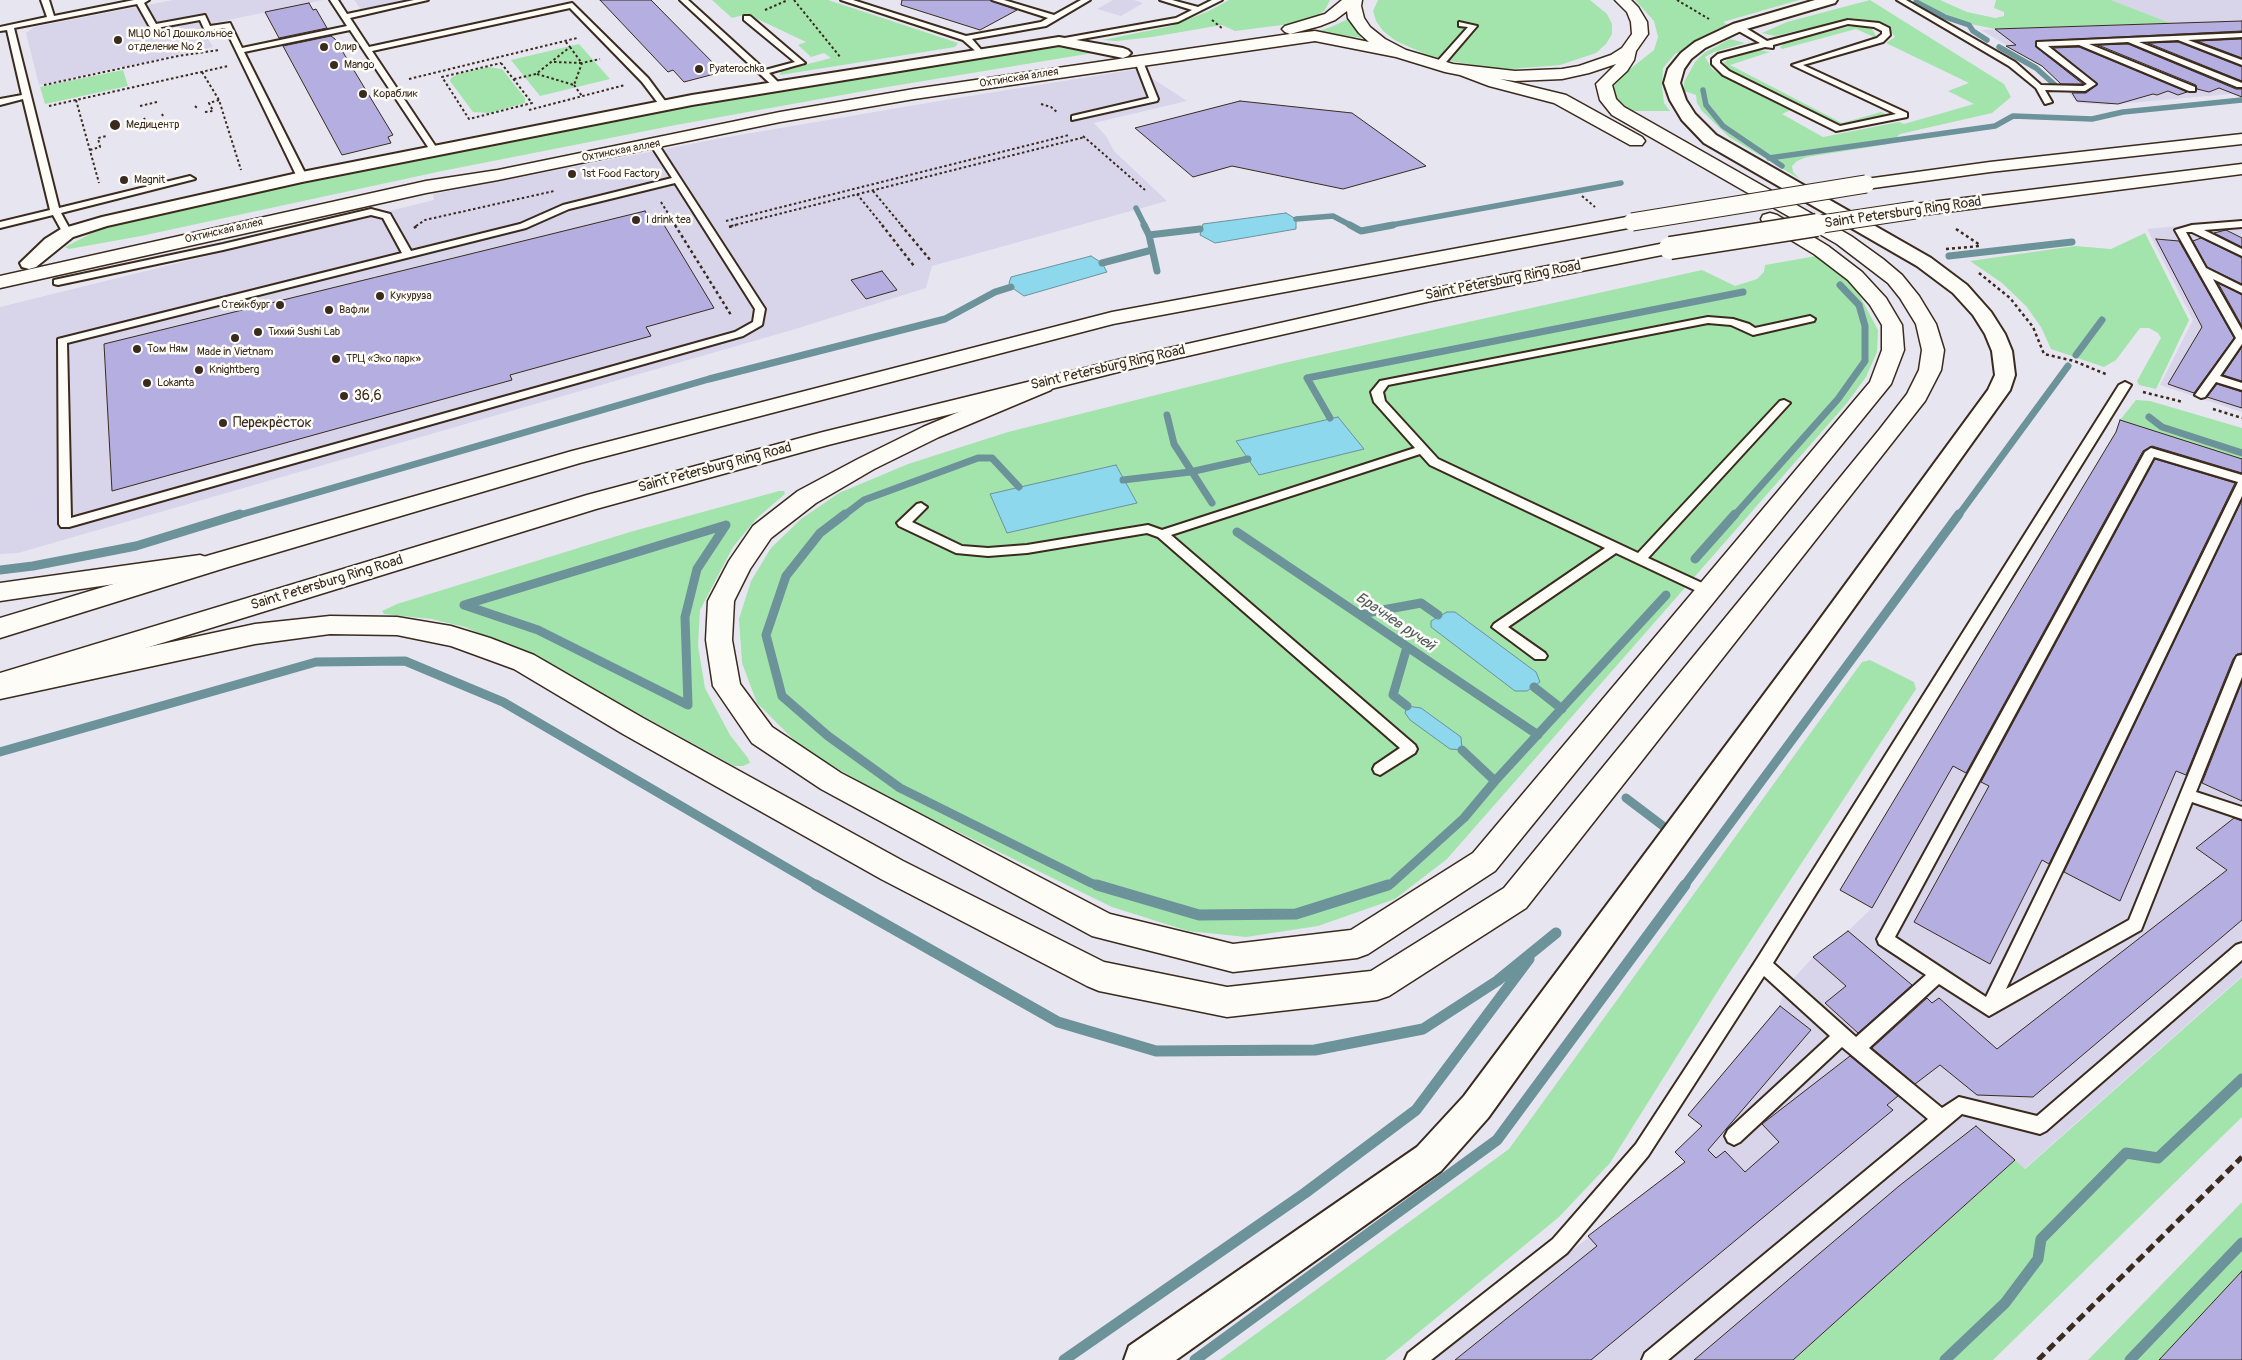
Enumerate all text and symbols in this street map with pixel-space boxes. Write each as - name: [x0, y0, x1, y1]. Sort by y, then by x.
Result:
- place label: МЦО №1 Дошкольное отделение № 2: [128, 27, 233, 53]
- marker: МЦО №1 Дошкольное отделение № 2: [112, 34, 124, 46]
- place label: Олир: [334, 40, 357, 54]
- marker: Олир: [318, 41, 330, 53]
- place label: Mango: [344, 58, 374, 72]
- marker: Mango: [328, 59, 340, 71]
- place label: Pyaterochka: [709, 62, 764, 76]
- marker: Pyaterochka: [693, 63, 705, 75]
- street label: Охтинская аллея: [979, 65, 1059, 91]
- place label: Кораблик: [373, 87, 418, 101]
- marker: Кораблик: [357, 88, 369, 100]
- marker: Медицентр: [108, 118, 122, 132]
- place label: Медицентр: [126, 118, 179, 132]
- street label: Охтинская аллея: [581, 137, 661, 165]
- place label: 1st Food Factory: [582, 167, 659, 181]
- marker: 1st Food Factory: [566, 168, 578, 180]
- place label: Magnit: [134, 173, 165, 187]
- marker: Magnit: [118, 174, 130, 186]
- street label: Saint Petersburg Ring Road: [1823, 194, 1983, 232]
- place label: I drink tea: [646, 213, 691, 227]
- marker: I drink tea: [630, 214, 642, 226]
- street label: Охтинская аллея: [184, 216, 264, 246]
- street label: Saint Petersburg Ring Road: [1424, 258, 1582, 304]
- place label: Кукуруза: [390, 289, 432, 303]
- marker: Кукуруза: [374, 290, 386, 302]
- place label: Стейкбург: [221, 298, 270, 312]
- marker: Стейкбург: [274, 299, 286, 311]
- place label: Вафли: [339, 303, 369, 317]
- marker: Вафли: [323, 304, 335, 316]
- place label: Тихий Sushi Lab: [268, 325, 340, 339]
- marker: Тихий Sushi Lab: [252, 326, 264, 338]
- marker: Made in Vietnam: [229, 332, 241, 344]
- place label: Том Ням: [147, 342, 188, 356]
- street label: Saint Petersburg Ring Road: [1029, 342, 1187, 394]
- marker: Том Ням: [131, 343, 143, 355]
- place label: Made in Vietnam: [197, 345, 273, 359]
- place label: ТРЦ «Эко парк»: [346, 352, 421, 366]
- marker: ТРЦ «Эко парк»: [330, 353, 342, 365]
- place label: Knightberg: [209, 363, 259, 377]
- marker: Knightberg: [193, 364, 205, 376]
- place label: Lokanta: [157, 376, 194, 390]
- marker: Lokanta: [141, 377, 153, 389]
- place label: 36,6: [354, 388, 382, 404]
- marker: 36,6: [338, 390, 350, 402]
- place label: Перекрёсток: [233, 415, 312, 431]
- marker: Перекрёсток: [217, 417, 229, 429]
- street label: Saint Petersburg Ring Road: [636, 439, 794, 497]
- street label: Saint Petersburg Ring Road: [249, 552, 405, 614]
- water label: Брачнев ручей: [1352, 589, 1438, 655]

